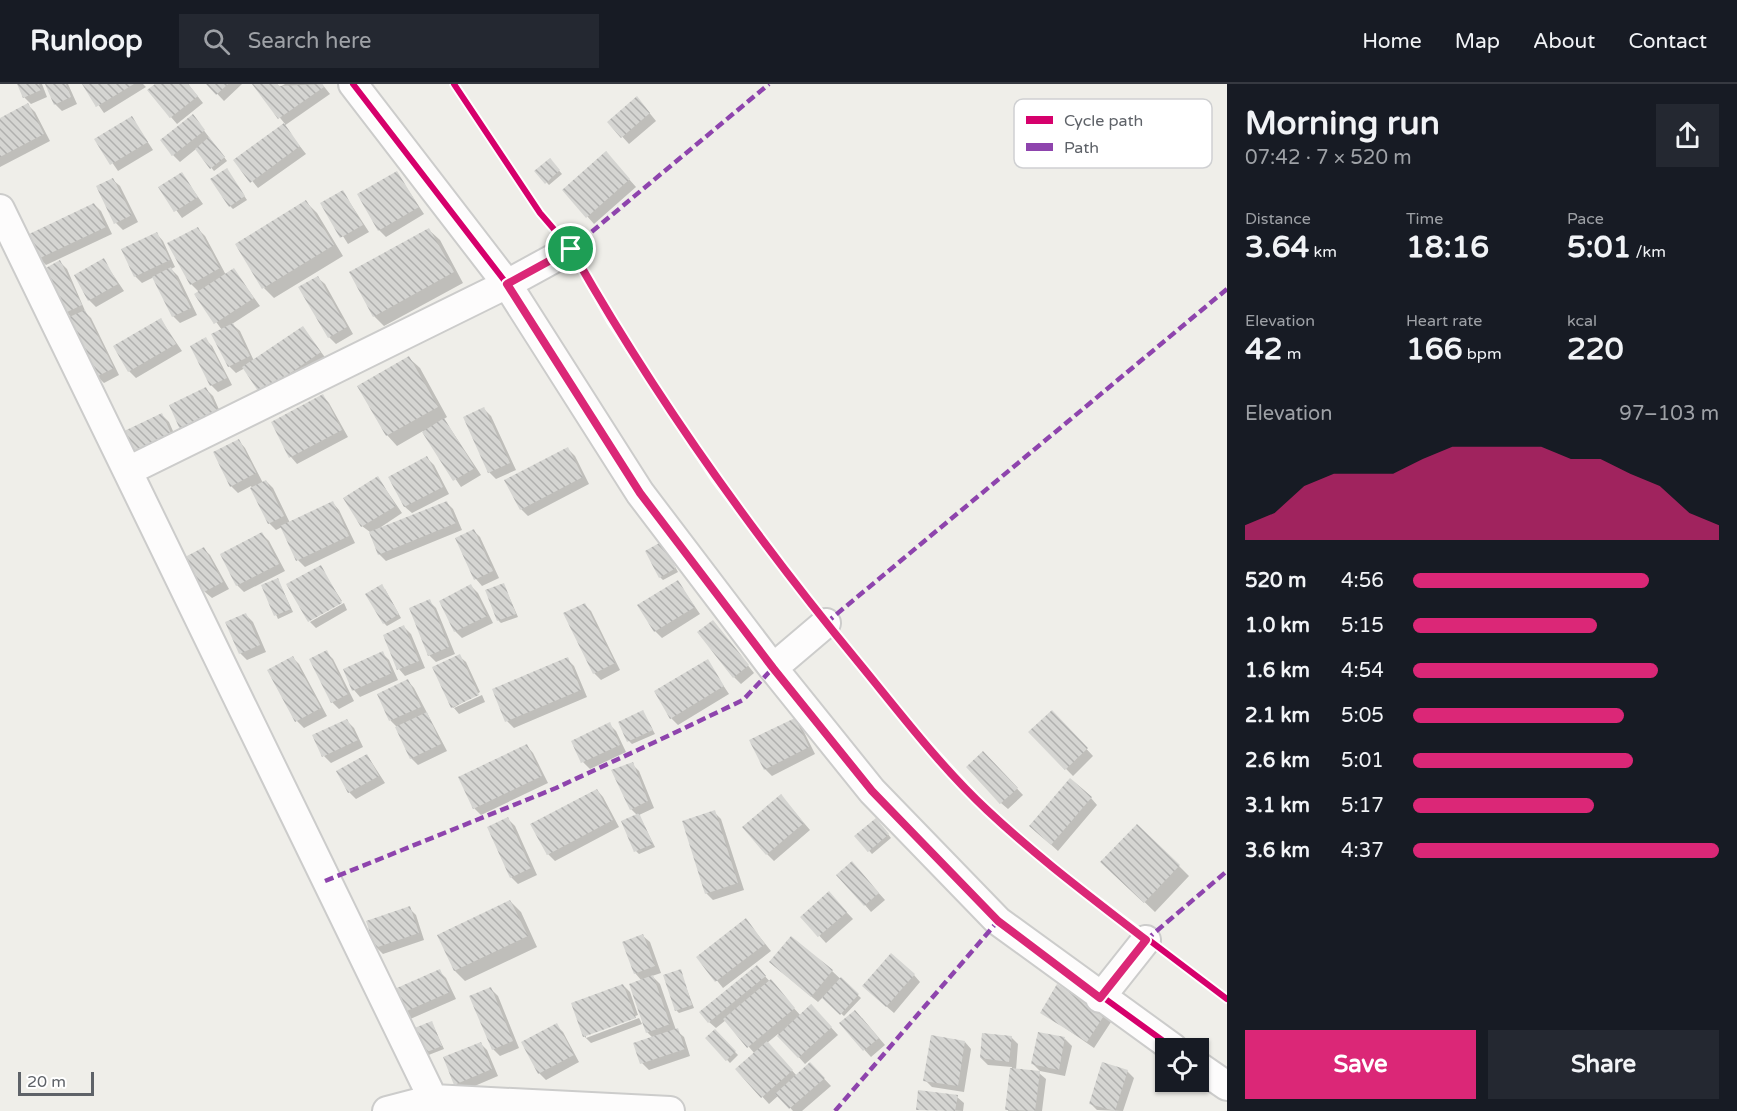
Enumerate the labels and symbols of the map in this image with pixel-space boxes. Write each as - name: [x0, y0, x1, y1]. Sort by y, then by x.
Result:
- legend: [1014, 99, 1212, 168]
- text: Cycle path: [1064, 111, 1143, 131]
- text: Path: [1064, 138, 1099, 158]
- pin: [545, 223, 596, 274]
- scale bar: [18, 1069, 94, 1096]

